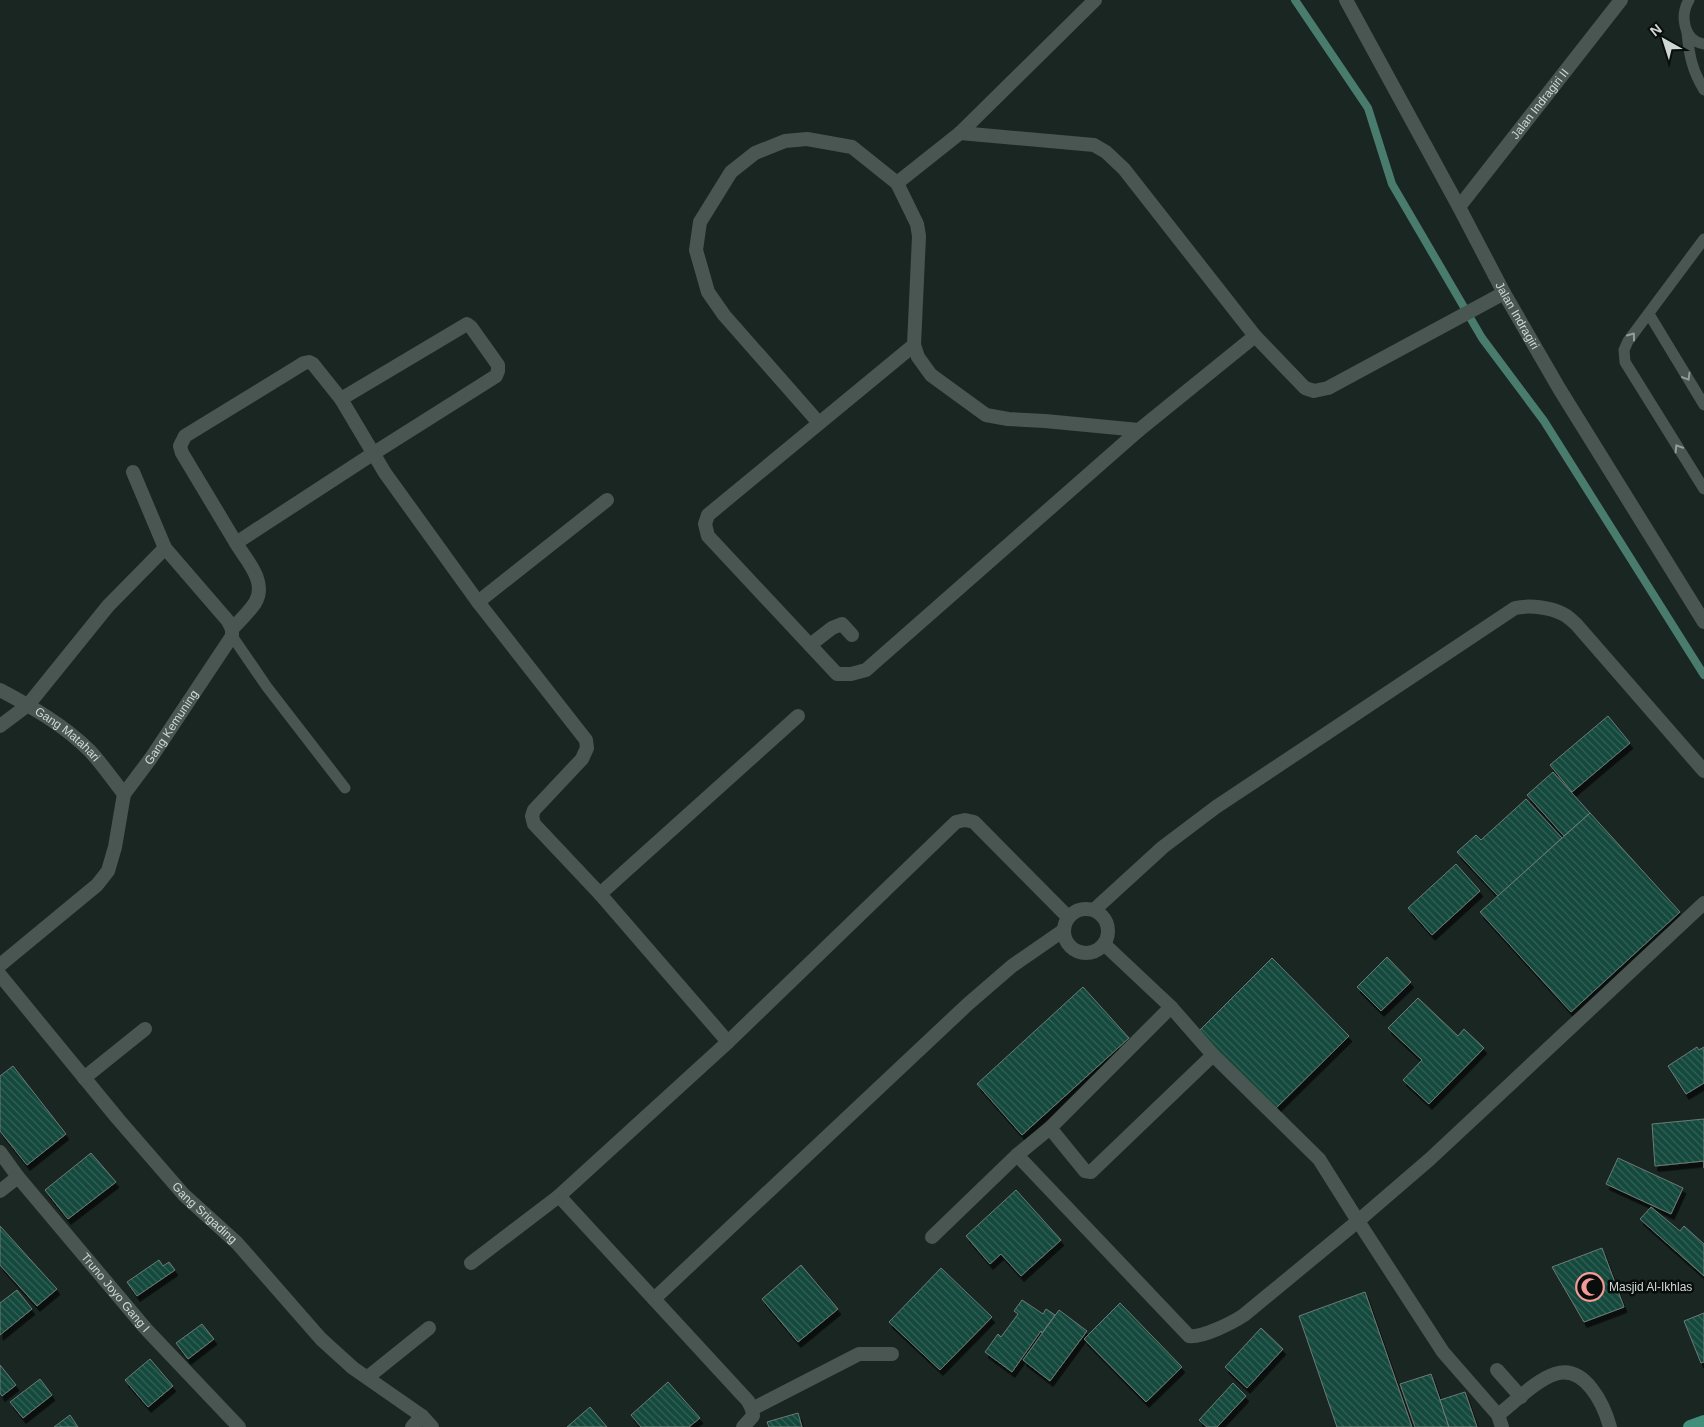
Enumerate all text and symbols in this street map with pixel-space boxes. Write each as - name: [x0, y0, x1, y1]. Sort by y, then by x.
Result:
- north arrow: [1639, 15, 1689, 65]
- text: N: [1647, 20, 1665, 39]
- street label: Jalan Indragiri II: [1508, 66, 1572, 142]
- street label: Jalan Indragiri: [1492, 279, 1542, 352]
- one-way arrow: [1626, 333, 1635, 342]
- one-way arrow: [1681, 372, 1691, 381]
- one-way arrow: [1675, 445, 1685, 454]
- street label: Gang Kemuning: [141, 687, 201, 768]
- street label: Gang Matahari: [32, 704, 103, 764]
- street label: Gang Srigading: [169, 1179, 240, 1246]
- street label: Truno Joyo Gang I: [78, 1250, 152, 1335]
- mosque icon: Masjid Al-Ikhlas: [1575, 1272, 1605, 1302]
- place label: Masjid Al-Ikhlas: [1609, 1280, 1692, 1294]

